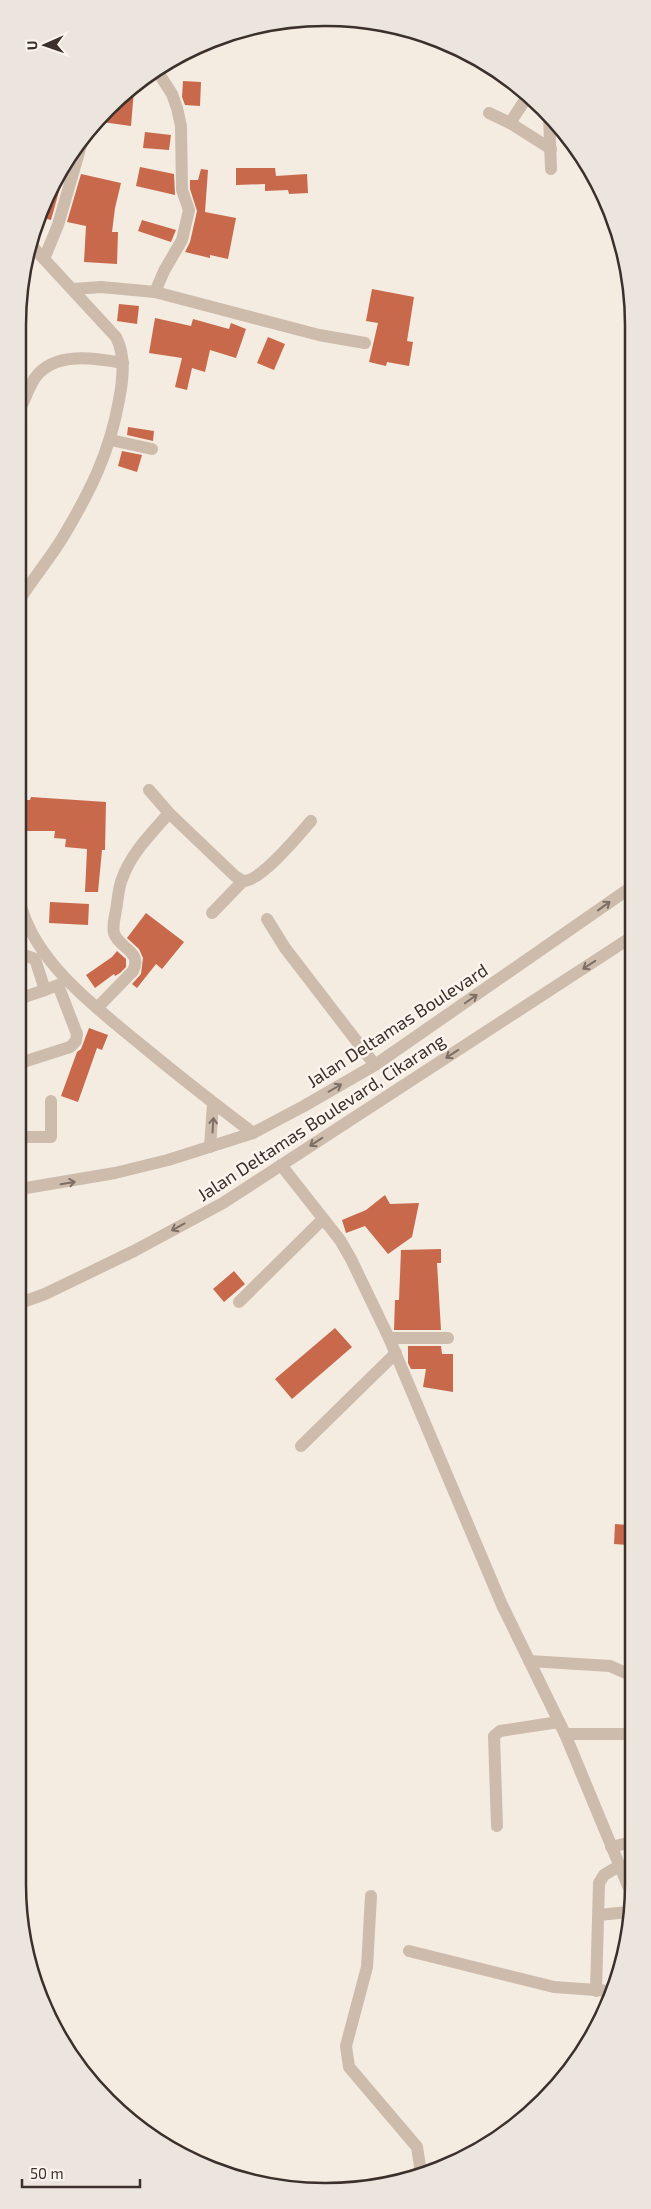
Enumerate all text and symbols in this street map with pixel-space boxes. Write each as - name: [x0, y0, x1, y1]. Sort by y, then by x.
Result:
- north arrow: [20, 20, 70, 70]
- text: U: [23, 40, 40, 51]
- one-way arrow: [597, 901, 610, 912]
- street label: Jalan Deltamas Boulevard: [302, 958, 492, 1092]
- one-way arrow: [582, 960, 596, 970]
- one-way arrow: [464, 994, 478, 1004]
- street label: Jalan Deltamas Boulevard, Cikarang: [193, 1029, 449, 1205]
- one-way arrow: [446, 1049, 460, 1059]
- one-way arrow: [328, 1083, 342, 1093]
- one-way arrow: [208, 1117, 217, 1133]
- one-way arrow: [309, 1137, 323, 1147]
- one-way arrow: [60, 1177, 76, 1187]
- one-way arrow: [171, 1223, 186, 1233]
- scale bar: [22, 2156, 140, 2188]
- text: 50 m: [30, 2164, 64, 2182]

